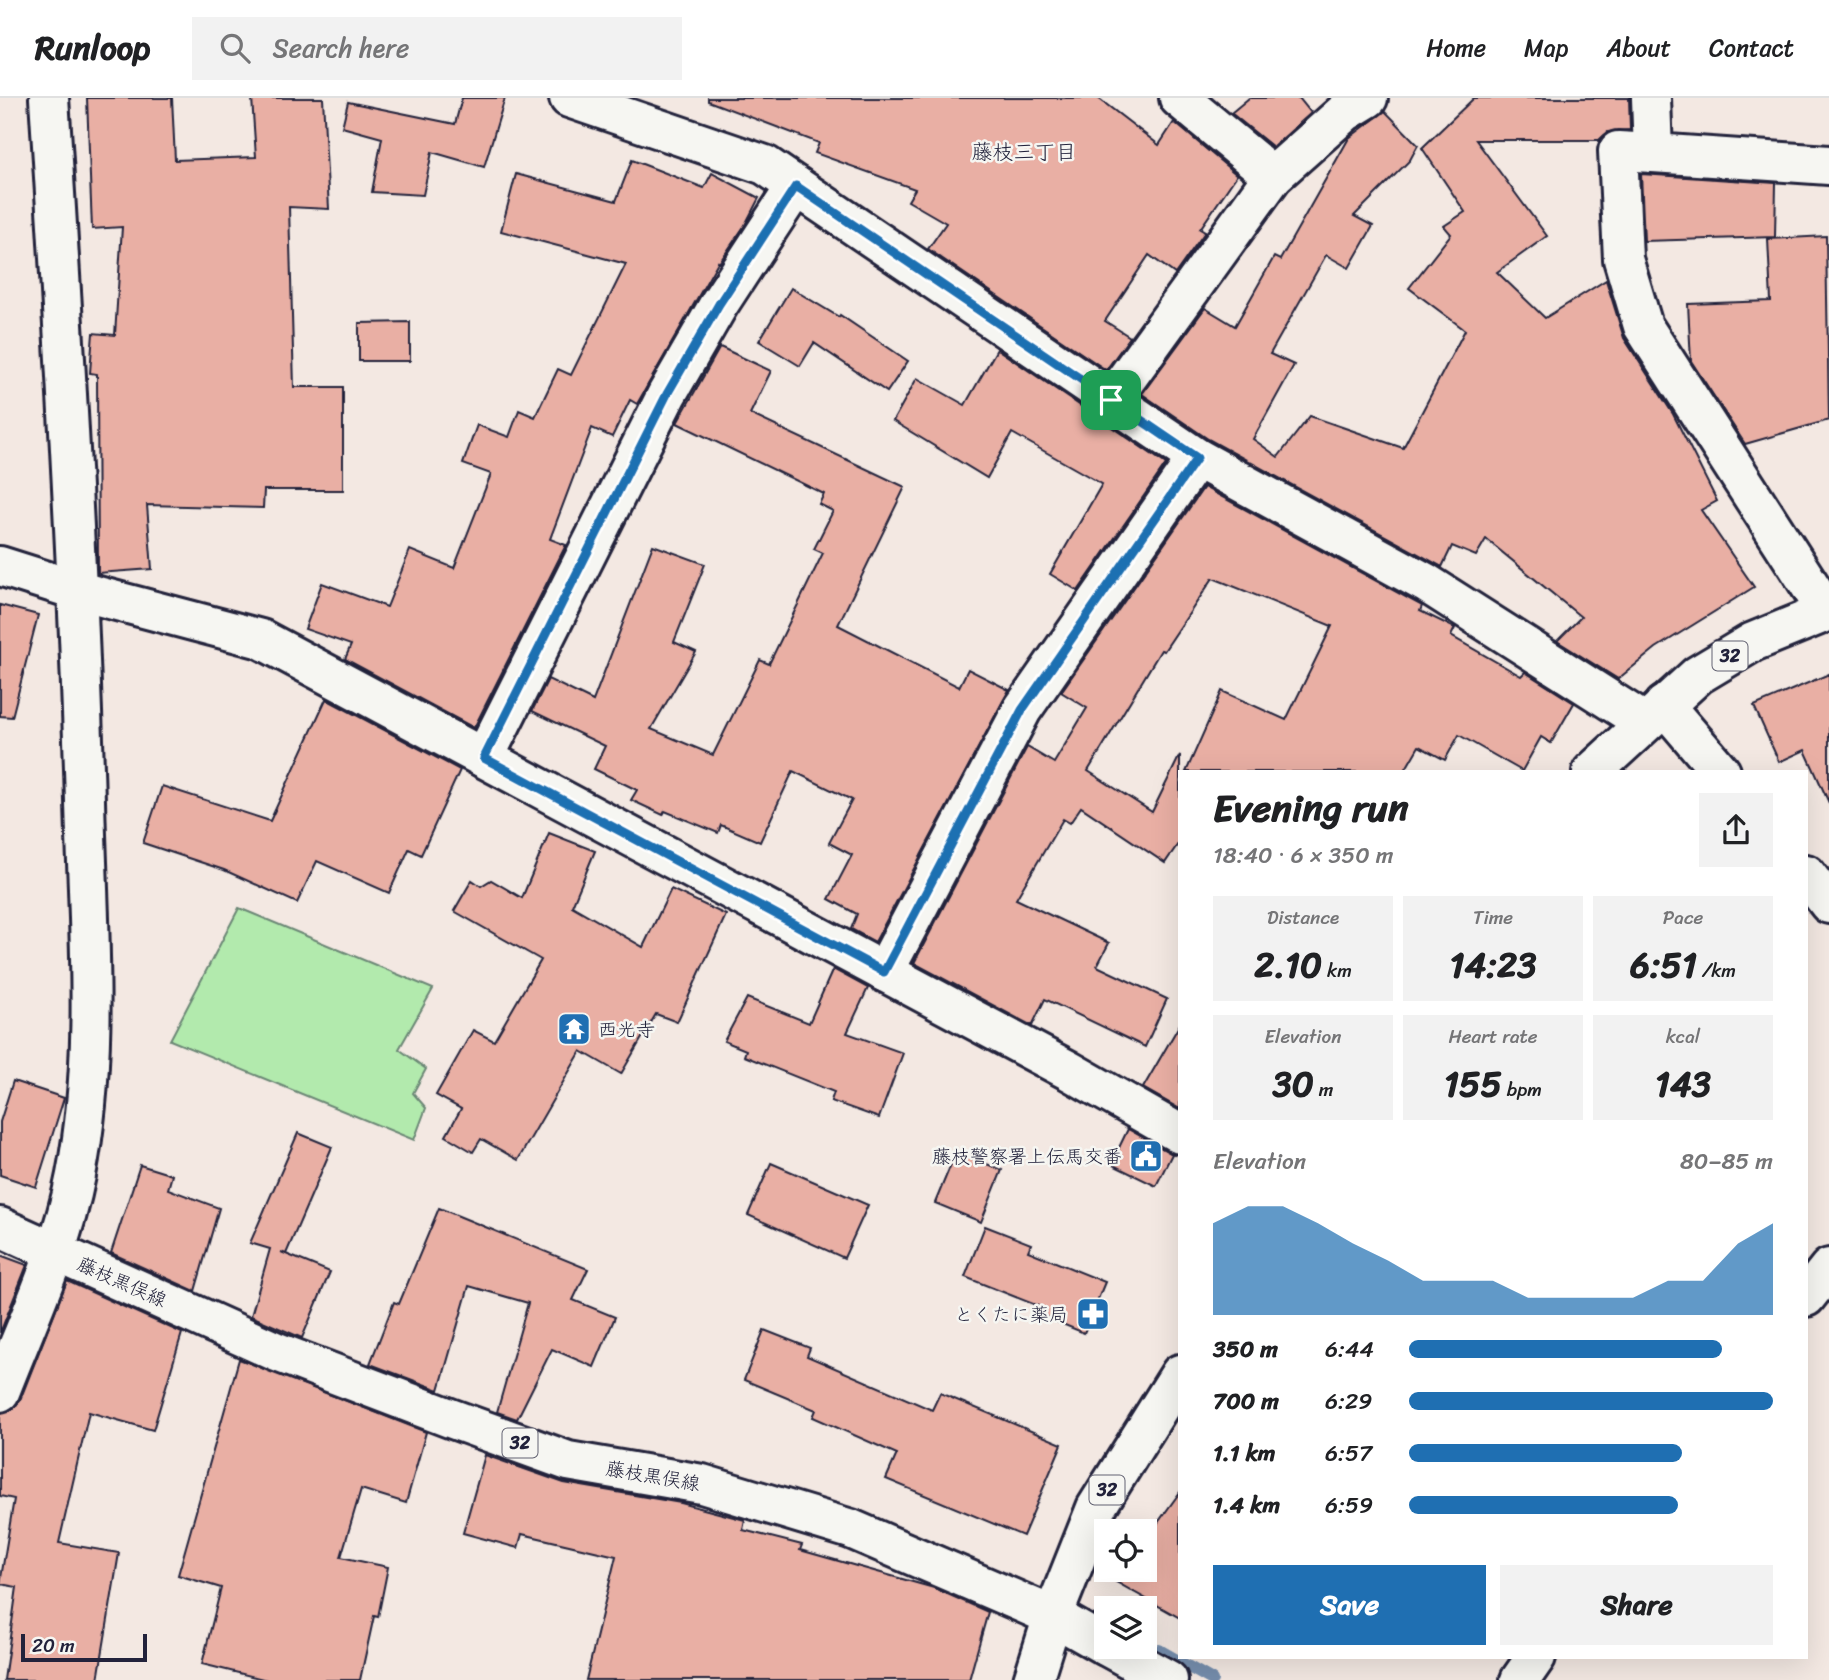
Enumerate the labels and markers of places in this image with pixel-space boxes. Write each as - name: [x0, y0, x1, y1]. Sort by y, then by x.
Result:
- pin: [1081, 370, 1141, 430]
- temple icon: 西光寺: [555, 1010, 593, 1048]
- place label: 西光寺: [598, 1013, 655, 1046]
- public building icon: 藤枝警察署上伝馬交番: [1127, 1137, 1165, 1175]
- place label: 藤枝警察署上伝馬交番: [932, 1140, 1122, 1173]
- pharmacy icon: とくたに薬局: [1074, 1295, 1112, 1333]
- place label: とくたに薬局: [954, 1298, 1068, 1331]

